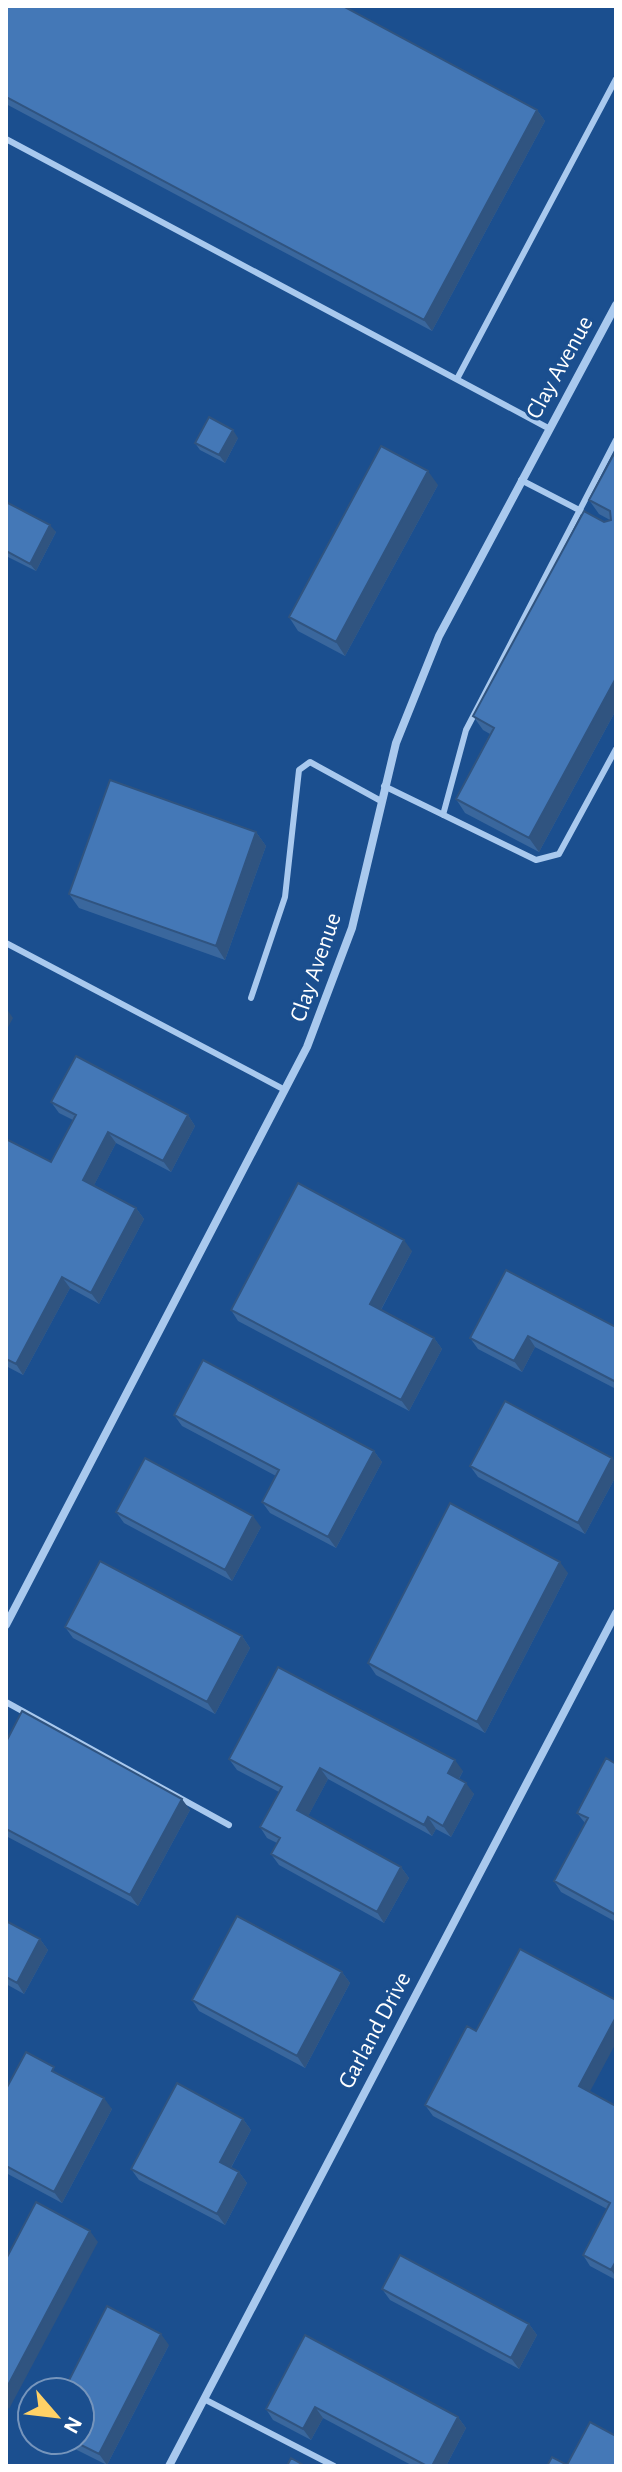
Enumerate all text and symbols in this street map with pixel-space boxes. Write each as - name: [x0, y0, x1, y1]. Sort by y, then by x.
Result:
- street label: Clay Avenue: [522, 312, 598, 423]
- street label: Clay Avenue: [286, 910, 346, 1025]
- street label: Garland Drive: [334, 1968, 416, 2093]
- north arrow: [16, 2376, 96, 2456]
- text: N: [59, 2413, 86, 2437]

